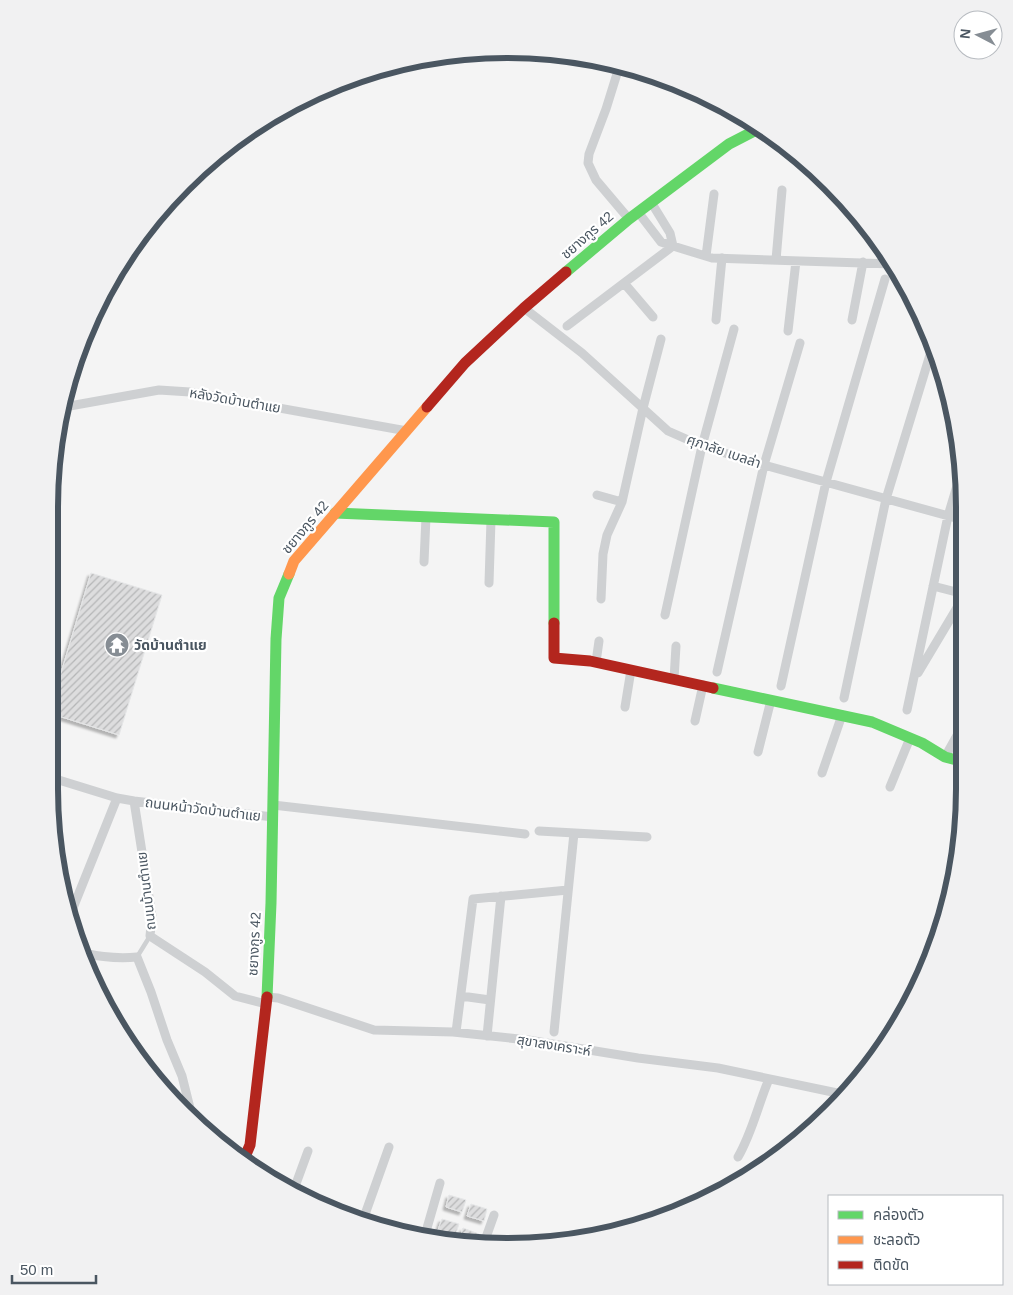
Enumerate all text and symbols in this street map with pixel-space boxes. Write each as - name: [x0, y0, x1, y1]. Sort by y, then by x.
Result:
- north arrow: [953, 10, 1003, 60]
- text: N: [957, 28, 974, 40]
- street label: ชยางกูร 42: [558, 208, 617, 263]
- street label: หลังวัดบ้านตำแย: [188, 384, 282, 416]
- street label: ศุภาลัย เบลล่า: [685, 431, 763, 472]
- street label: ชยางกูร 42: [278, 497, 333, 557]
- temple icon: วัดบ้านตำแย: [104, 632, 130, 658]
- place label: วัดบ้านตำแย: [134, 637, 207, 653]
- street label: ถนนหน้าวัดบ้านตำแย: [144, 794, 262, 824]
- street label: ถนนบ้านตำแย: [133, 851, 159, 931]
- street label: ชยางกูร 42: [244, 911, 265, 976]
- street label: สุขาสงเคราะห์: [516, 1031, 593, 1060]
- legend: [828, 1195, 1003, 1285]
- text: คล่องตัว: [873, 1206, 924, 1223]
- text: ชะลอตัว: [873, 1231, 920, 1248]
- scale bar: [12, 1252, 96, 1284]
- text: ติดขัด: [873, 1256, 909, 1273]
- text: 50 m: [20, 1261, 53, 1278]

